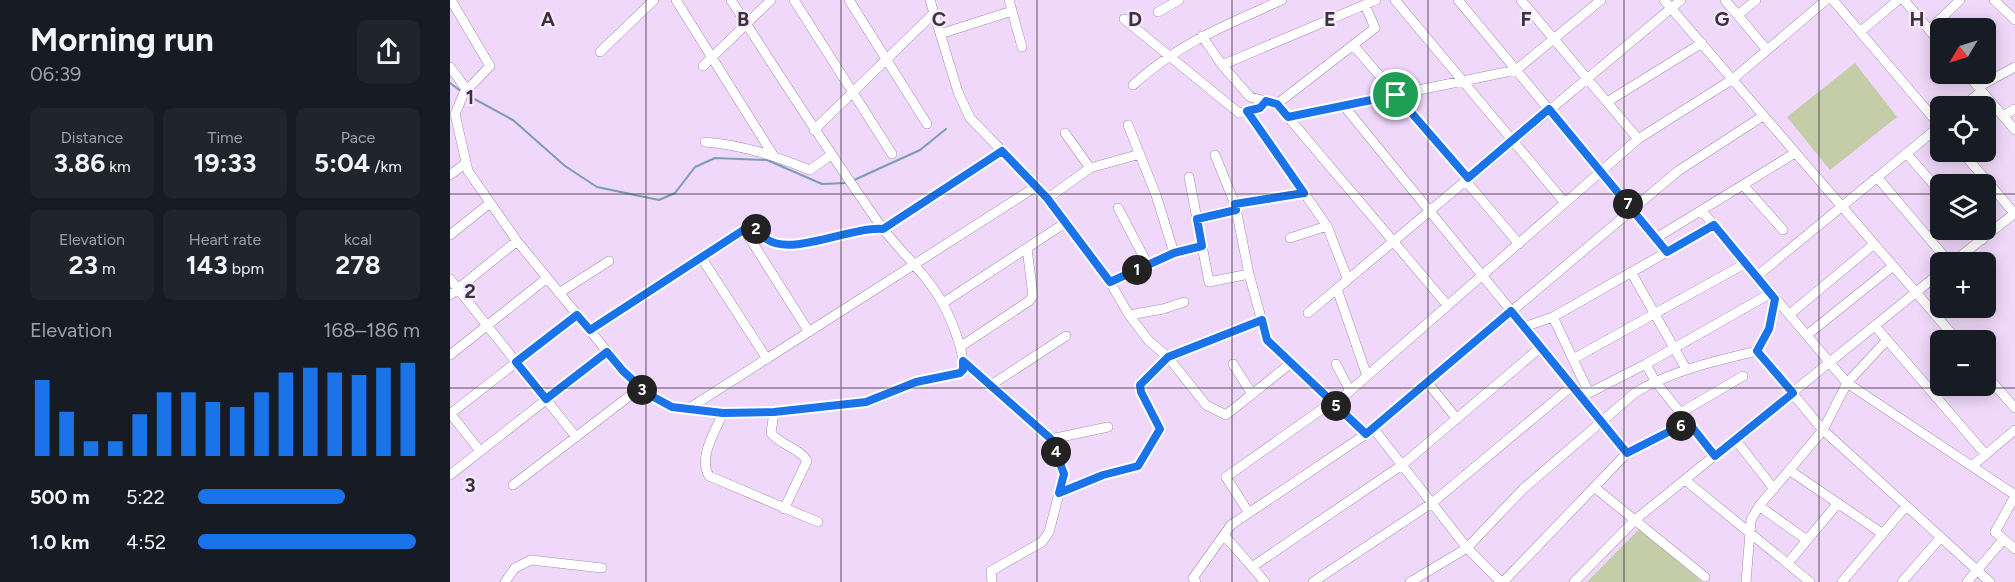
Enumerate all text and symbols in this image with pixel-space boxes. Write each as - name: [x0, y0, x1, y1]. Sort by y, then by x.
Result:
- text: A: [541, 7, 556, 31]
- text: B: [737, 7, 749, 31]
- text: C: [932, 7, 946, 31]
- text: D: [1128, 7, 1142, 31]
- text: E: [1324, 7, 1336, 31]
- text: F: [1520, 7, 1532, 31]
- text: G: [1715, 7, 1730, 31]
- text: H: [1910, 7, 1925, 31]
- north arrow: [1930, 18, 1996, 84]
- map controls: [1930, 18, 1996, 396]
- text: Morning run: [30, 20, 214, 59]
- button: share: [357, 20, 420, 83]
- text: 06:39: [30, 62, 81, 86]
- pin: [1370, 69, 1421, 120]
- icon: arrive: [1379, 78, 1412, 111]
- text: 1: [466, 85, 474, 109]
- button: locate: [1930, 96, 1996, 162]
- text: Distance: [61, 128, 123, 147]
- text: Time: [208, 128, 242, 147]
- text: Pace: [341, 128, 375, 147]
- text: 3.86: [53, 147, 105, 179]
- text: 19:33: [194, 147, 256, 179]
- text: 5:04: [314, 147, 370, 179]
- text: km: [105, 157, 131, 176]
- text: /km: [370, 157, 402, 176]
- button: layers: [1930, 174, 1996, 240]
- pin: 7: [1613, 189, 1643, 219]
- text: 7: [1624, 194, 1632, 213]
- pin: 2: [741, 214, 771, 244]
- text: 2: [751, 219, 761, 238]
- text: Elevation: [59, 230, 125, 249]
- text: Heart rate: [189, 230, 261, 249]
- text: kcal: [344, 230, 372, 249]
- text: 23: [68, 249, 98, 281]
- text: 143: [186, 249, 228, 281]
- text: 278: [335, 249, 381, 281]
- button: +: [1930, 252, 1996, 318]
- pin: 1: [1122, 255, 1152, 285]
- text: m: [98, 259, 116, 278]
- text: bpm: [228, 259, 264, 278]
- text: 1: [1134, 260, 1140, 279]
- text: 2: [464, 279, 476, 303]
- text: Elevation: [30, 318, 112, 342]
- text: 168–186 m: [323, 318, 420, 342]
- button: −: [1930, 330, 1996, 396]
- pin: 3: [627, 375, 657, 405]
- text: 3: [638, 380, 646, 399]
- pin: 5: [1321, 391, 1351, 421]
- text: 5: [1331, 396, 1341, 415]
- pin: 6: [1666, 411, 1696, 441]
- text: 6: [1676, 416, 1686, 435]
- pin: 4: [1041, 437, 1071, 467]
- text: 4: [1051, 442, 1061, 461]
- text: 3: [464, 473, 476, 497]
- text: 500 m: [30, 485, 90, 509]
- text: 5:22: [126, 485, 165, 509]
- text: 1.0 km: [30, 530, 89, 554]
- text: 4:52: [126, 530, 166, 554]

